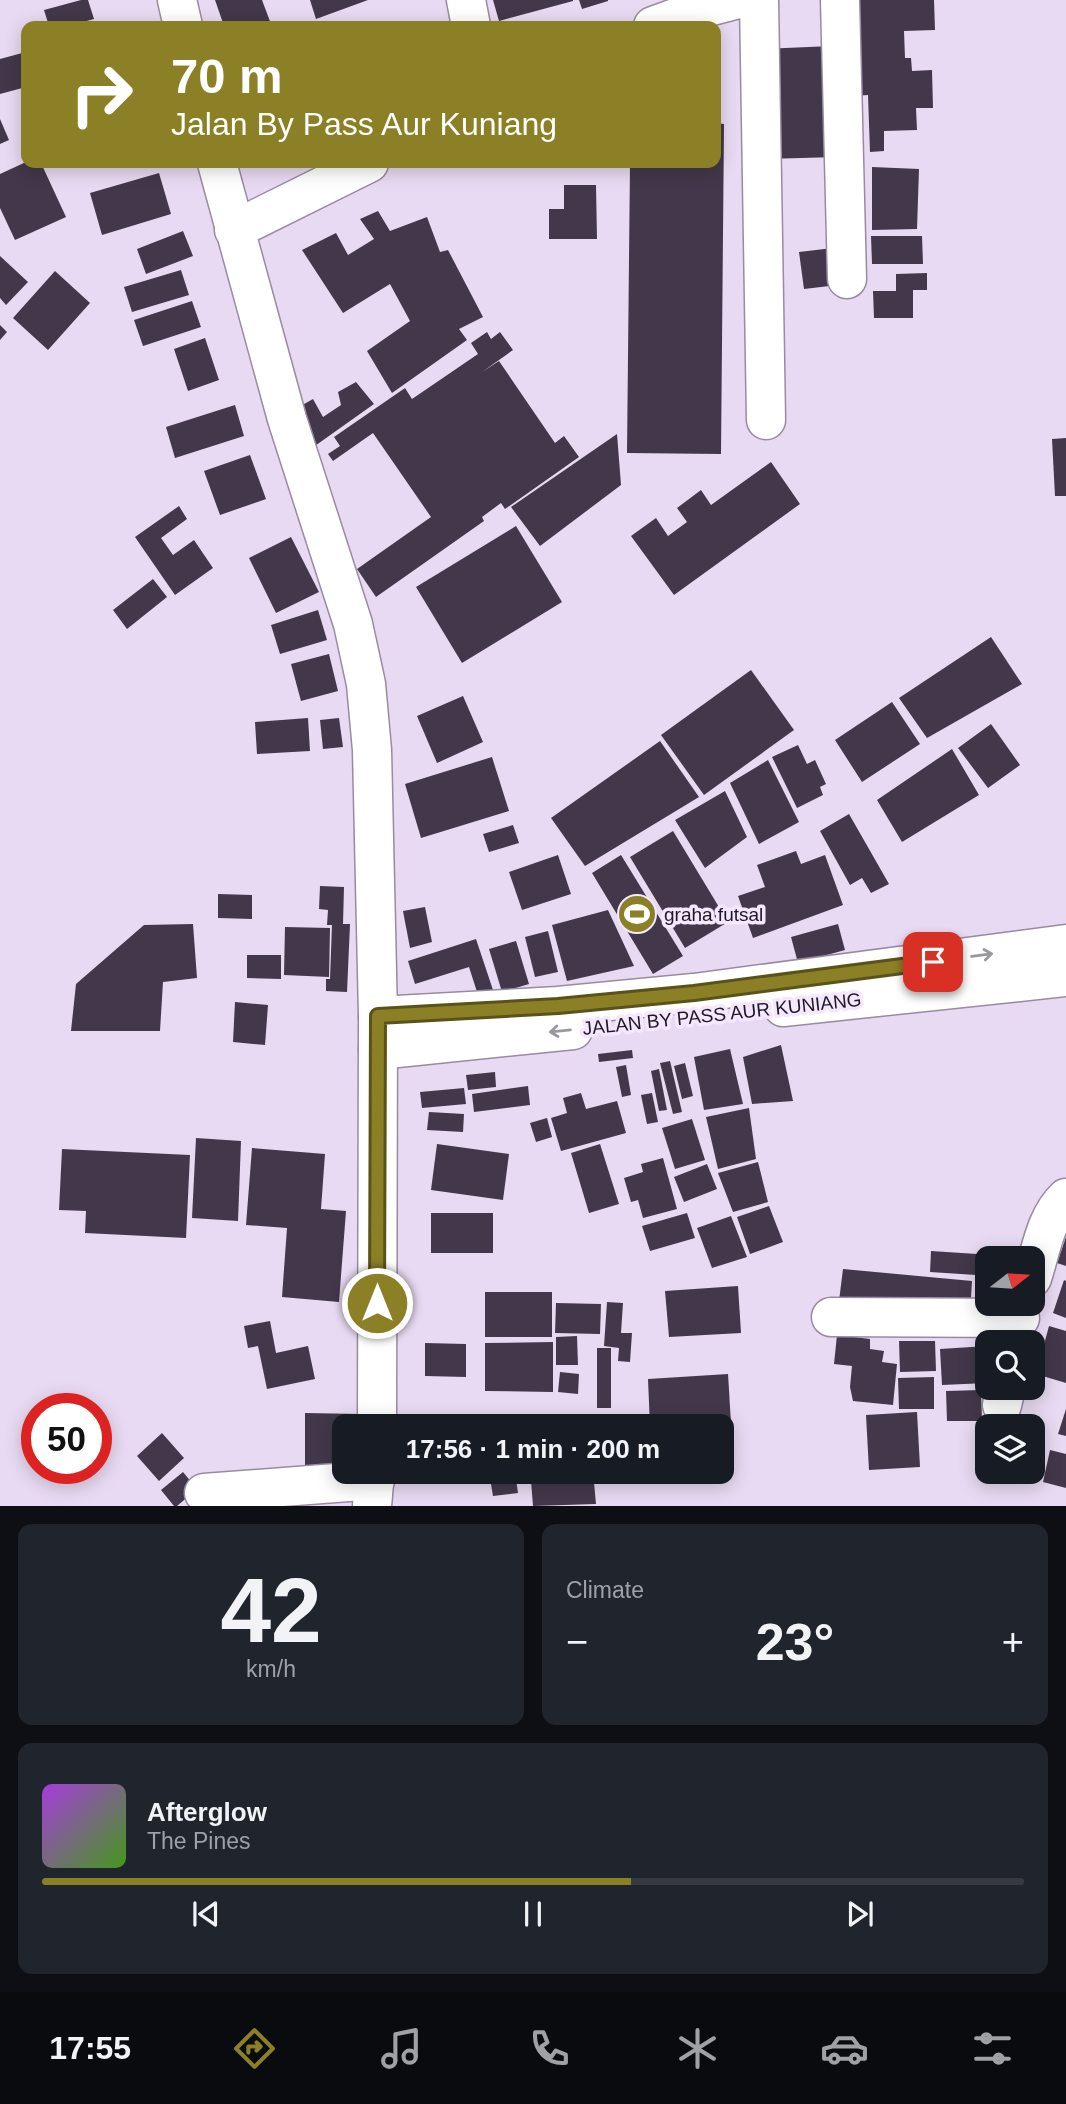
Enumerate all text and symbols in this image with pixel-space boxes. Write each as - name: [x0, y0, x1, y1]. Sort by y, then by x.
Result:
- icon: right: [56, 49, 147, 140]
- text: 70 m: [171, 49, 283, 103]
- text: Jalan By Pass Aur Kuniang: [171, 106, 557, 142]
- sports icon: graha futsal: [616, 893, 658, 935]
- place label: graha futsal: [664, 904, 763, 925]
- pin: [903, 932, 963, 992]
- icon: arrive: [914, 943, 952, 981]
- one-way arrow: [970, 949, 993, 962]
- street label: JALAN BY PASS AUR KUNIANG: [582, 989, 862, 1039]
- one-way arrow: [549, 1025, 571, 1038]
- north arrow: [975, 1246, 1045, 1316]
- map controls: [975, 1246, 1045, 1484]
- position arrow: [340, 1266, 414, 1340]
- button: search: [975, 1330, 1045, 1400]
- speed limit sign: 50: [21, 1393, 112, 1484]
- button: layers: [975, 1414, 1045, 1484]
- text: 17:56 · 1 min · 200 m: [406, 1434, 660, 1464]
- text: 42: [220, 1560, 322, 1661]
- text: Climate: [566, 1577, 644, 1603]
- text: 23°: [756, 1613, 834, 1671]
- text: −: [566, 1621, 588, 1663]
- text: +: [1002, 1621, 1024, 1663]
- text: km/h: [246, 1656, 296, 1682]
- text: Afterglow: [147, 1797, 267, 1827]
- text: The Pines: [147, 1828, 251, 1854]
- icon: previous: [187, 1895, 225, 1933]
- icon: pause: [514, 1895, 552, 1933]
- icon: next: [841, 1895, 879, 1933]
- icon: directions: [230, 2024, 279, 2073]
- icon: music: [377, 2024, 426, 2073]
- icon: phone: [525, 2024, 574, 2073]
- icon: climate: [673, 2024, 722, 2073]
- icon: car: [820, 2024, 869, 2073]
- icon: filters: [968, 2024, 1017, 2073]
- text: 17:55: [49, 2030, 131, 2066]

